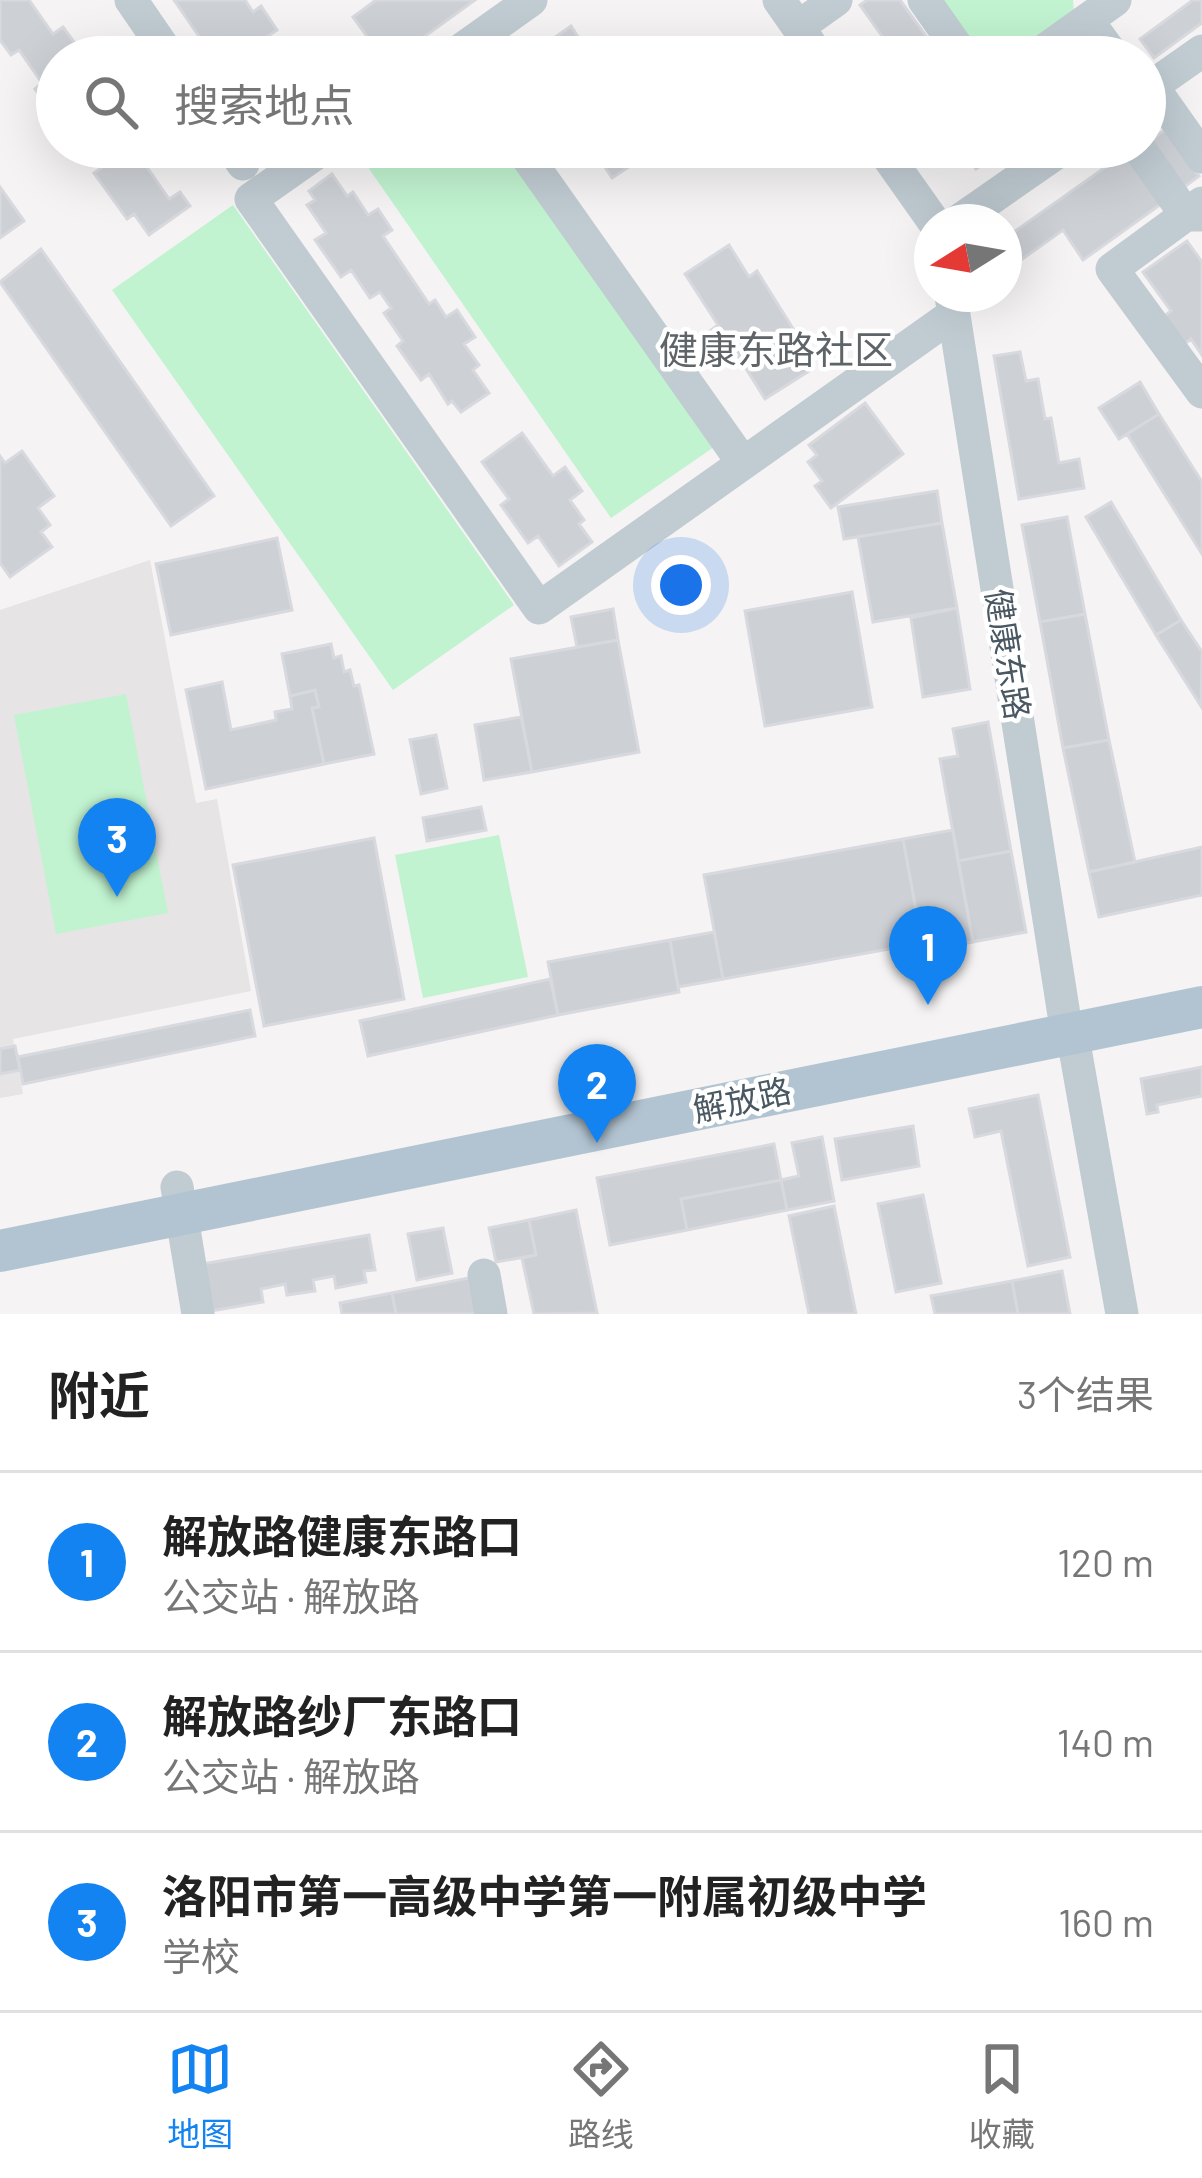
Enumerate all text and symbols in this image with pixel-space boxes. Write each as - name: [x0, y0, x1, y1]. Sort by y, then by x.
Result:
- search box: [36, 36, 1166, 168]
- icon: search: [78, 69, 144, 135]
- text: 搜索地点: [174, 77, 354, 131]
- north arrow: [914, 204, 1022, 312]
- district label: 健康东路社区: [659, 325, 893, 372]
- your location: [651, 555, 711, 615]
- street label: 健康东路: [979, 586, 1039, 722]
- pin: 3: [78, 798, 156, 897]
- pin: 1: [889, 906, 967, 1005]
- pin: 2: [558, 1044, 636, 1143]
- street label: 解放路: [689, 1069, 794, 1129]
- text: 附近: [48, 1363, 150, 1424]
- text: 3个结果: [1017, 1370, 1154, 1417]
- text: 解放路健康东路口: [162, 1508, 522, 1562]
- text: 1: [80, 1538, 94, 1585]
- text: 120 m: [1057, 1538, 1154, 1585]
- text: 公交站 · 解放路: [162, 1572, 420, 1619]
- text: 解放路纱厂东路口: [162, 1688, 522, 1742]
- text: 2: [76, 1718, 98, 1765]
- text: 140 m: [1057, 1718, 1154, 1765]
- text: 公交站 · 解放路: [162, 1752, 420, 1799]
- text: 洛阳市第一高级中学第一附属初级中学: [162, 1868, 927, 1922]
- text: 3: [76, 1898, 98, 1945]
- text: 160 m: [1058, 1898, 1154, 1945]
- text: 学校: [162, 1932, 240, 1979]
- tab: 地图: [167, 2036, 233, 2156]
- tab: 路线: [568, 2036, 634, 2156]
- tab: 收藏: [969, 2036, 1035, 2156]

